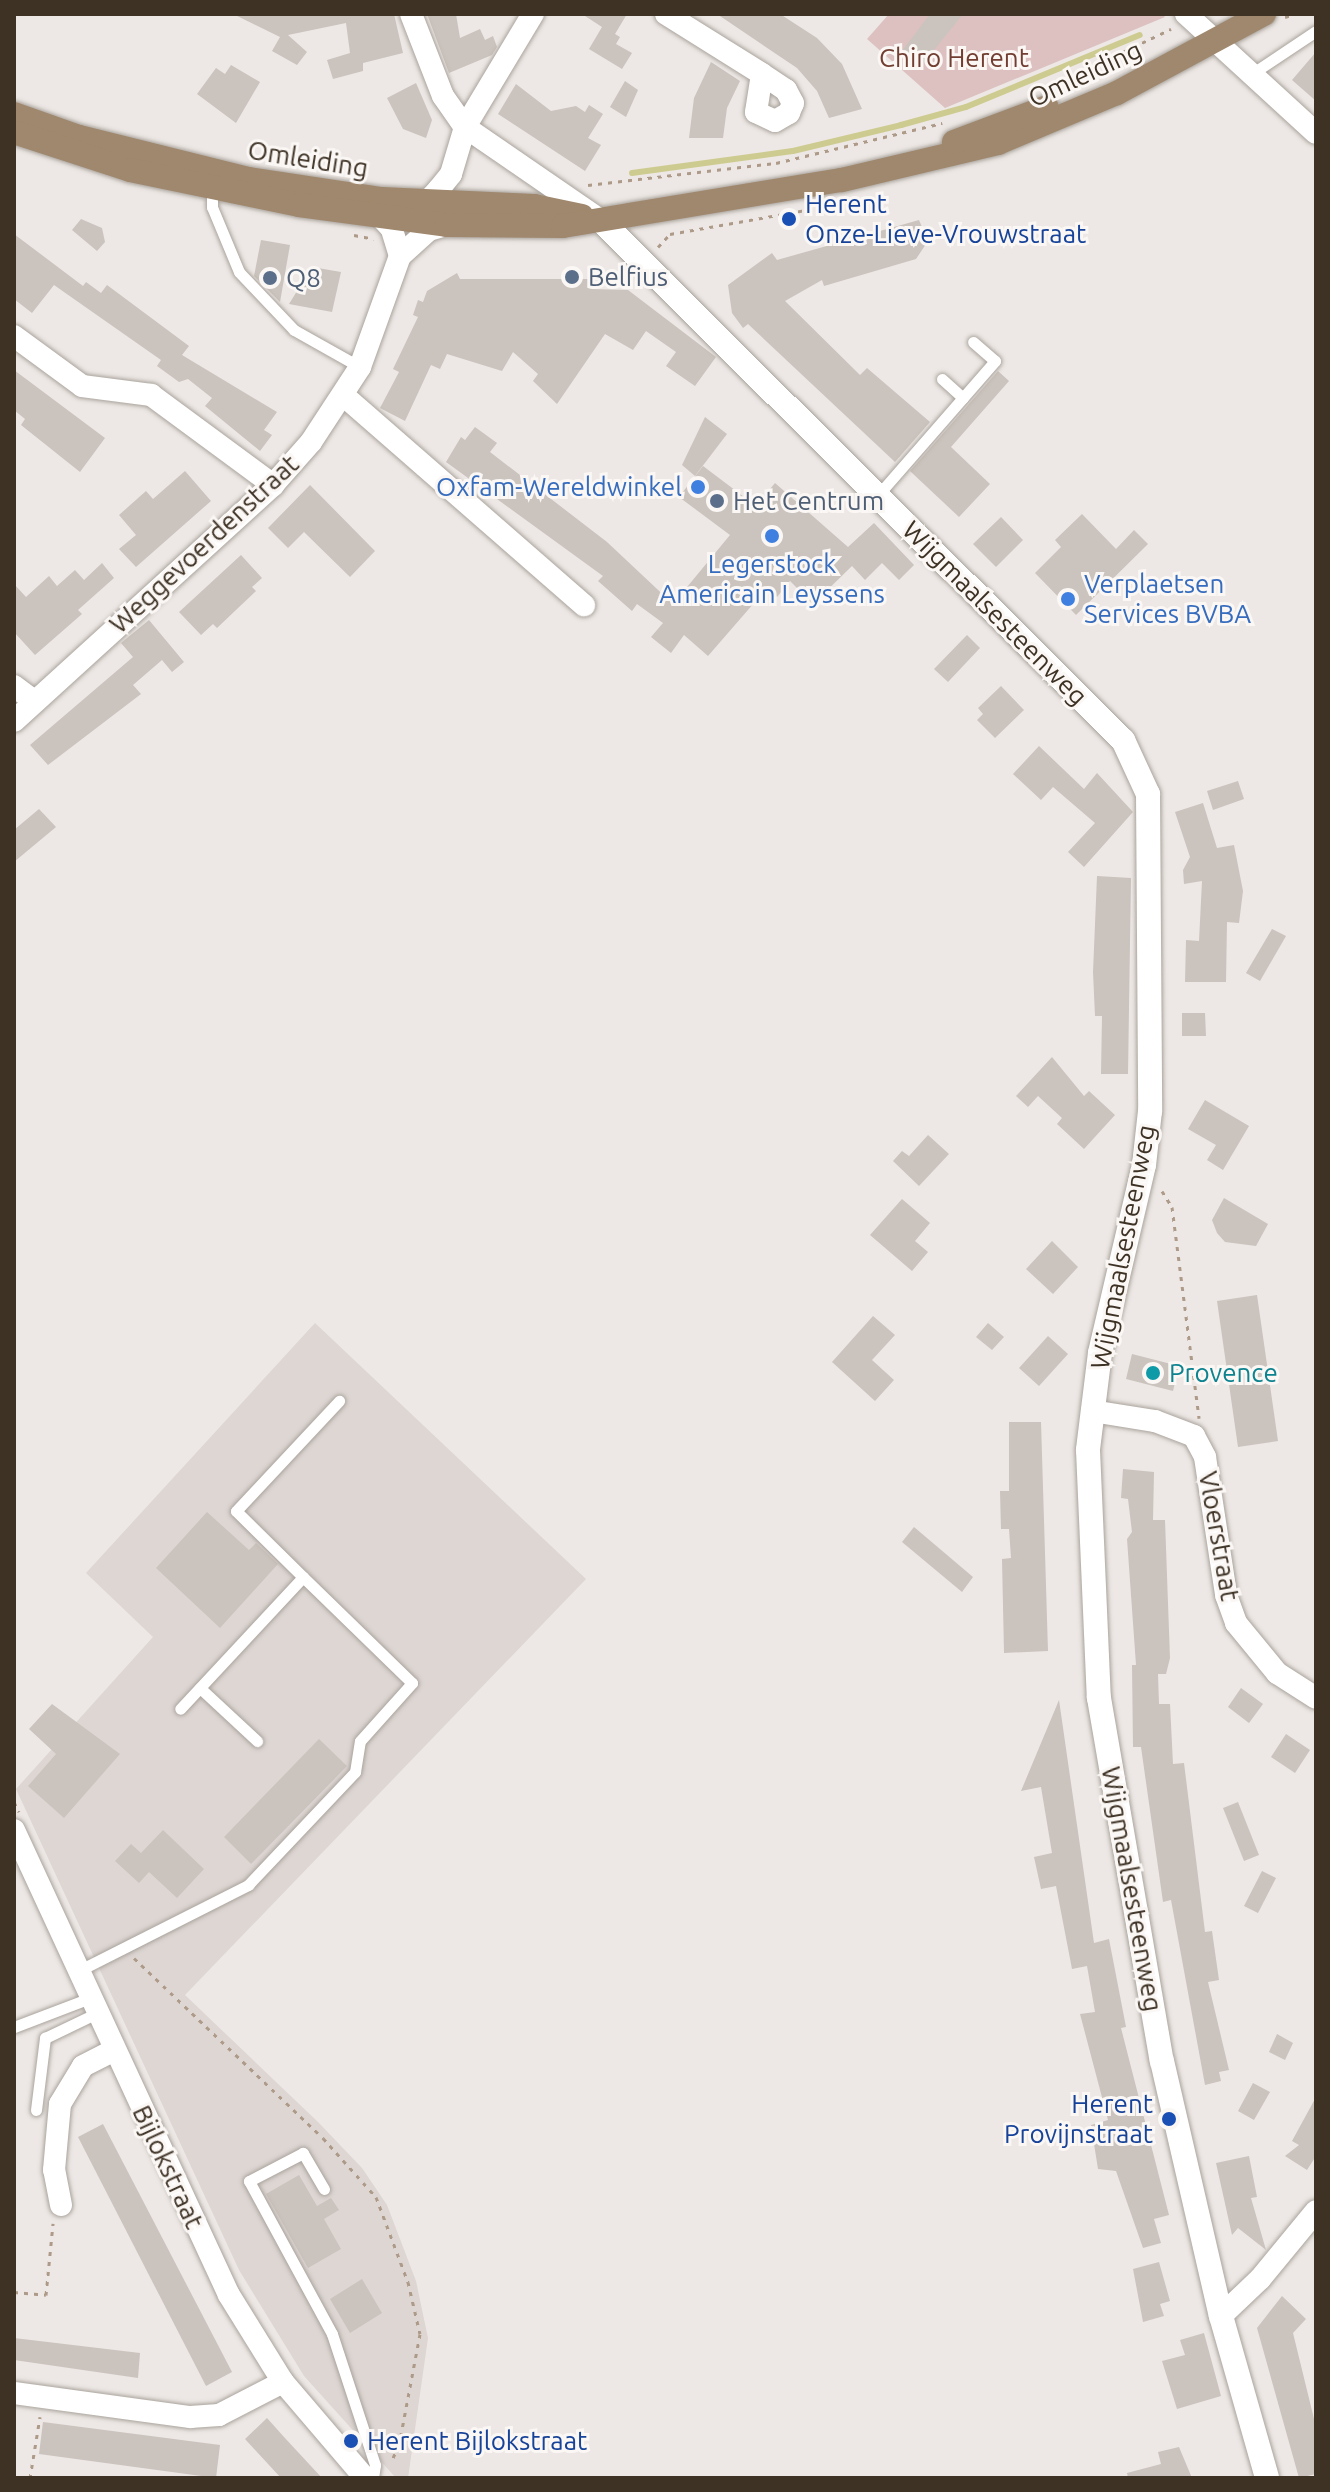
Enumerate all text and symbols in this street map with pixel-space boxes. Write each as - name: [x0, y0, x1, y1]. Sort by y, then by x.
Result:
- street label: Omleiding: [1023, 34, 1147, 114]
- park label: Chiro Herent: [879, 42, 1029, 74]
- street label: Omleiding: [246, 134, 370, 184]
- place label: Herent Onze-Lieve-Vrouwstraat: [805, 188, 1086, 250]
- marker: Herent Onze-Lieve-Vrouwstraat: [780, 210, 798, 228]
- place label: Belfius: [588, 261, 668, 293]
- place label: Q8: [286, 262, 321, 294]
- marker: Belfius: [563, 268, 581, 286]
- marker: Q8: [261, 269, 279, 287]
- street label: Weggevoerdenstraat: [103, 448, 305, 640]
- place label: Oxfam-Wereldwinkel: [436, 471, 682, 503]
- marker: Oxfam-Wereldwinkel: [689, 478, 707, 496]
- place label: Het Centrum: [733, 485, 884, 517]
- marker: Het Centrum: [708, 492, 726, 510]
- street label: Wijgmaalsesteenweg: [896, 514, 1094, 712]
- marker: Legerstock Americain Leyssens: [763, 527, 781, 545]
- place label: Legerstock Americain Leyssens: [659, 548, 885, 610]
- place label: Verplaetsen Services BVBA: [1084, 568, 1251, 630]
- marker: Verplaetsen Services BVBA: [1059, 590, 1077, 608]
- street label: Wijgmaalsesteenweg: [1084, 1122, 1162, 1372]
- place label: Provence: [1169, 1357, 1278, 1389]
- marker: Provence: [1144, 1364, 1162, 1382]
- street label: Vloerstraat: [1192, 1469, 1246, 1603]
- street label: Wijgmaalsesteenweg: [1095, 1764, 1169, 2014]
- place label: Herent Provijnstraat: [1004, 2088, 1153, 2150]
- street label: Bijlokstraat: [126, 2100, 210, 2234]
- marker: Herent Provijnstraat: [1160, 2110, 1178, 2128]
- place label: Herent Bijlokstraat: [367, 2425, 587, 2457]
- marker: Herent Bijlokstraat: [342, 2432, 360, 2450]

